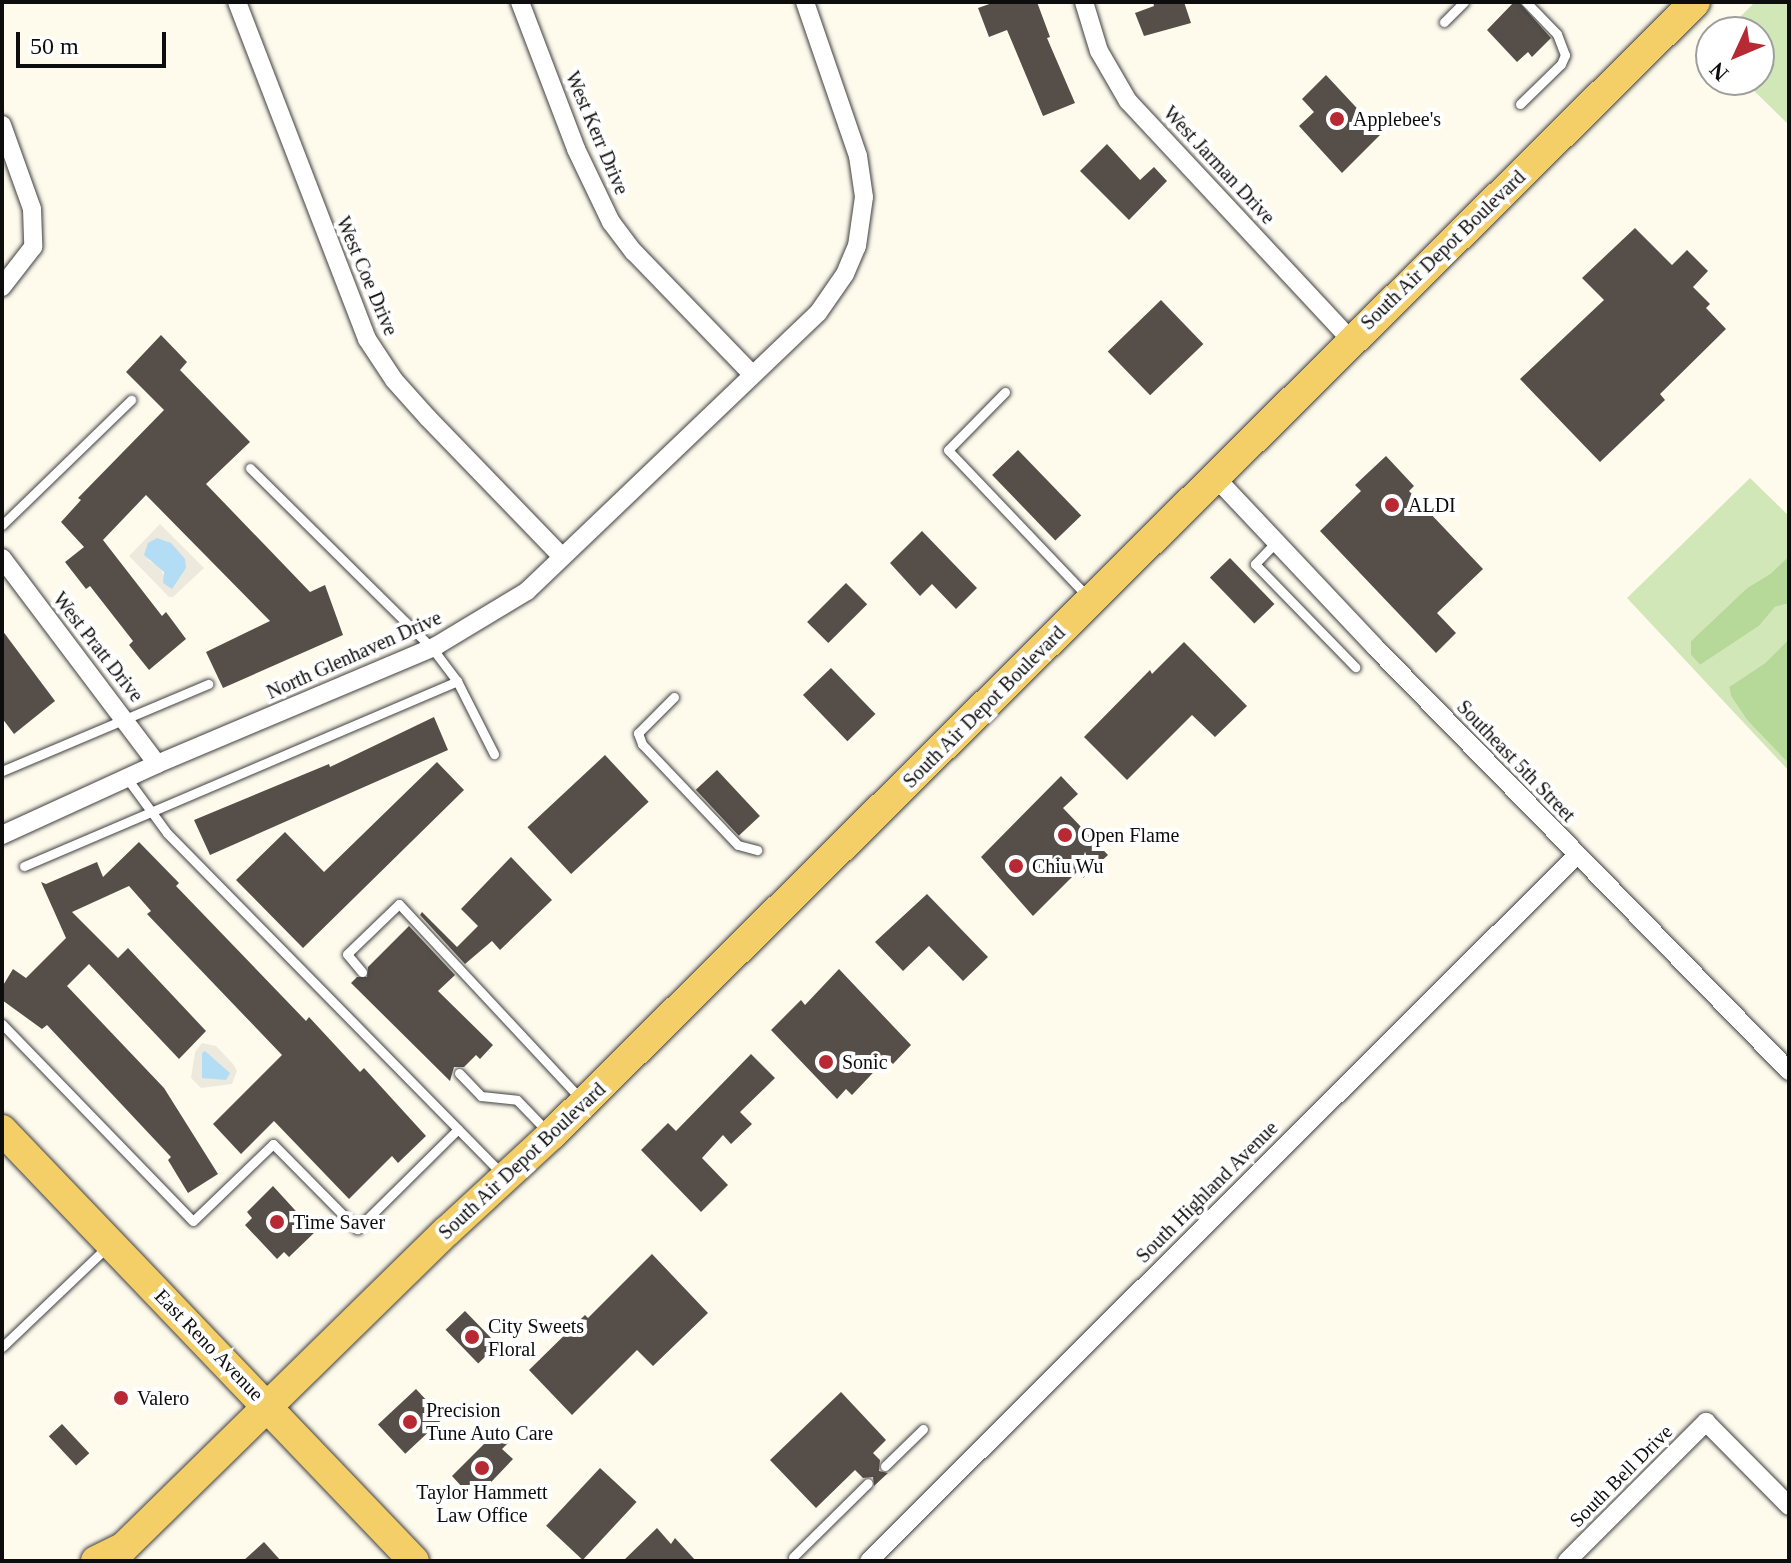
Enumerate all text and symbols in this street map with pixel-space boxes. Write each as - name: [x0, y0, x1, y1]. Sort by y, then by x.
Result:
- scale bar: [20, 16, 170, 66]
- north arrow: [1695, 16, 1775, 96]
- text: 50 m: [30, 33, 79, 59]
- text: N: [1704, 57, 1733, 86]
- street label: West Kerr Drive: [560, 68, 634, 198]
- street label: West Jarman Drive: [1158, 101, 1280, 229]
- place label: Applebee's: [1353, 107, 1441, 131]
- marker: Applebee's: [1328, 110, 1346, 128]
- street label: South Air Depot Boulevard: [1355, 165, 1531, 335]
- street label: West Coe Drive: [331, 213, 403, 339]
- place label: ALDI: [1408, 493, 1456, 517]
- marker: ALDI: [1383, 496, 1401, 514]
- street label: West Pratt Drive: [48, 587, 148, 707]
- street label: North Glenhaven Drive: [263, 606, 445, 704]
- street label: South Air Depot Boulevard: [898, 621, 1070, 793]
- street label: Southeast 5th Street: [1452, 695, 1580, 827]
- place label: Open Flame: [1081, 823, 1179, 847]
- marker: Open Flame: [1056, 826, 1074, 844]
- place label: Chiu Wu: [1032, 854, 1104, 878]
- marker: Chiu Wu: [1007, 857, 1025, 875]
- place label: Sonic: [842, 1050, 888, 1074]
- marker: Sonic: [817, 1053, 835, 1071]
- street label: South Air Depot Boulevard: [433, 1077, 611, 1245]
- street label: South Highland Avenue: [1131, 1116, 1283, 1268]
- place label: Time Saver: [293, 1210, 385, 1234]
- marker: Time Saver: [268, 1213, 286, 1231]
- street label: East Reno Avenue: [149, 1284, 269, 1406]
- place label: City Sweets Floral: [488, 1314, 584, 1361]
- marker: City Sweets Floral: [463, 1328, 481, 1346]
- place label: Valero: [137, 1386, 189, 1410]
- marker: Valero: [112, 1389, 130, 1407]
- place label: Precision Tune Auto Care: [426, 1398, 554, 1445]
- marker: Precision Tune Auto Care: [401, 1413, 419, 1431]
- street label: South Bell Drive: [1565, 1420, 1677, 1532]
- marker: Taylor Hammett Law Office: [473, 1459, 491, 1477]
- place label: Taylor Hammett Law Office: [416, 1480, 548, 1527]

